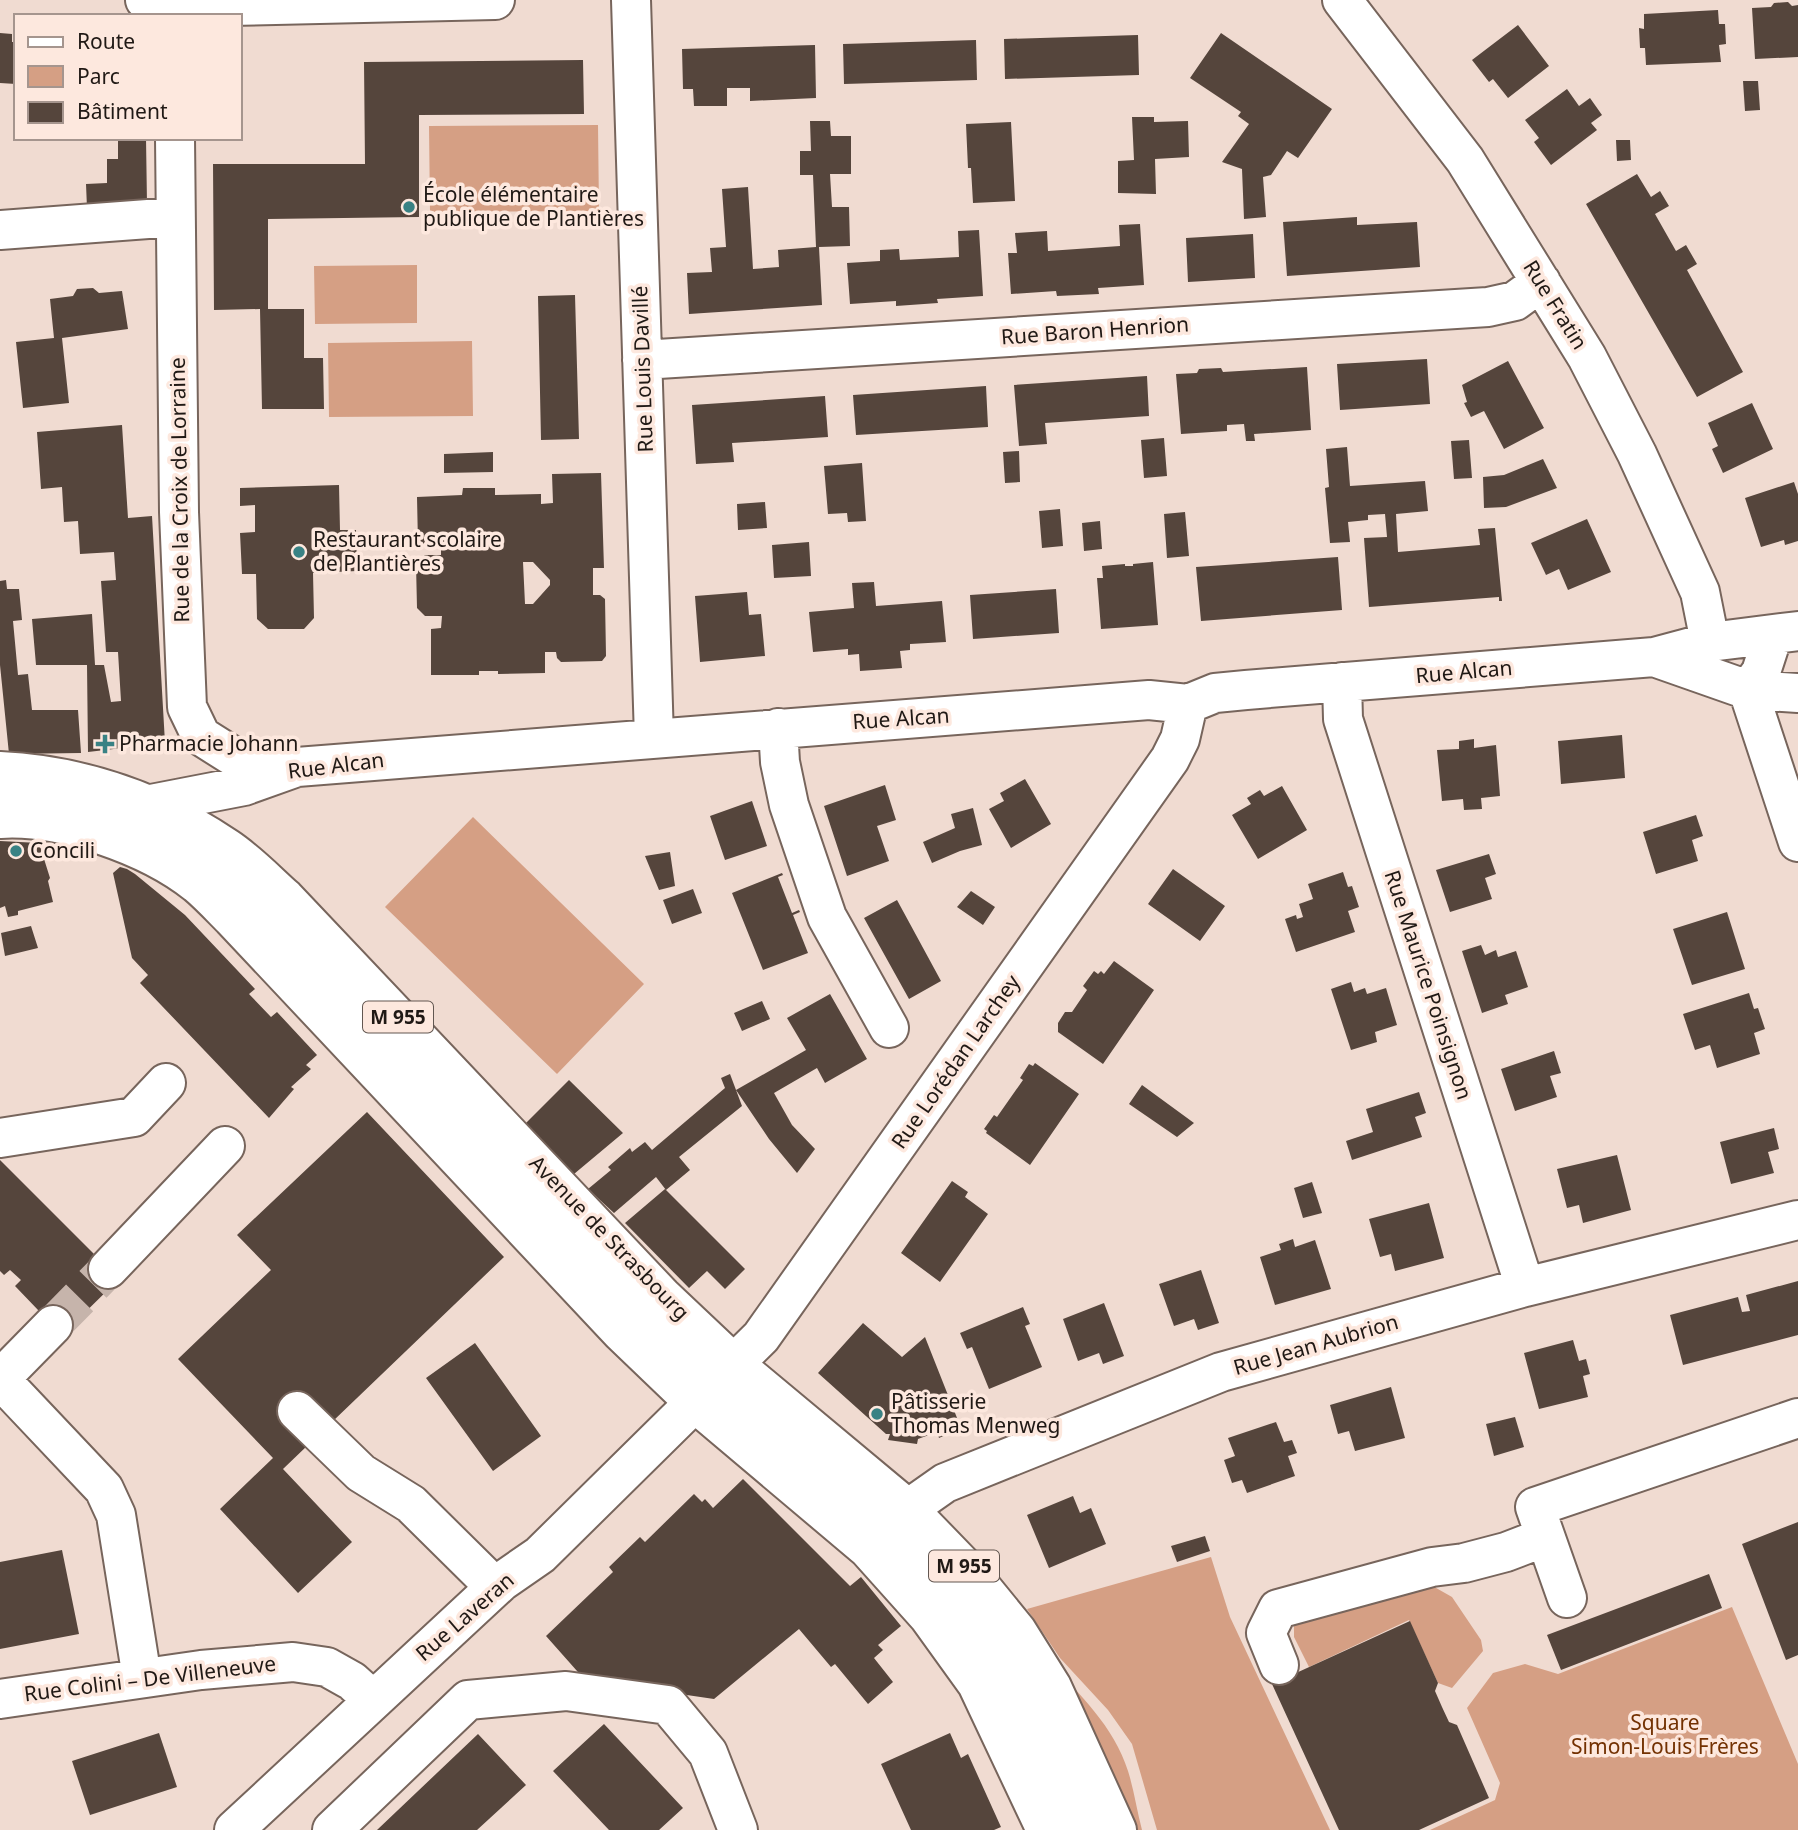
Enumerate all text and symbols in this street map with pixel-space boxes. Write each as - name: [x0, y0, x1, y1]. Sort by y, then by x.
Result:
- legend: [14, 14, 242, 140]
- text: Route: [77, 27, 135, 55]
- text: Parc: [77, 62, 120, 90]
- text: Bâtiment: [77, 97, 168, 125]
- place label: École élémentaire publique de Plantières: [423, 180, 644, 232]
- marker: École élémentaire publique de Plantières: [401, 199, 417, 215]
- street label: Rue Fratin: [1517, 255, 1594, 354]
- street label: Rue Louis Davillé: [625, 285, 659, 453]
- street label: Rue Baron Henrion: [1000, 309, 1190, 351]
- street label: Rue de la Croix de Lorraine: [163, 357, 195, 623]
- place label: Restaurant scolaire de Plantières: [313, 525, 502, 577]
- marker: Restaurant scolaire de Plantières: [291, 544, 307, 560]
- street label: Rue Alcan: [1414, 653, 1513, 689]
- street label: Rue Alcan: [852, 701, 950, 735]
- place label: Pharmacie Johann: [119, 729, 299, 757]
- marker: Pharmacie Johann: [97, 736, 113, 752]
- street label: Rue Alcan: [286, 745, 386, 785]
- place label: Concili: [30, 836, 95, 864]
- marker: Concili: [8, 843, 24, 859]
- street label: Rue Maurice Poinsignon: [1379, 866, 1479, 1103]
- street label: Rue Lorédan Larchey: [884, 969, 1026, 1154]
- road number: M 955: [363, 1001, 433, 1032]
- street label: Avenue de Strasbourg: [524, 1149, 696, 1326]
- street label: Rue Jean Aubrion: [1230, 1307, 1401, 1381]
- place label: Pâtisserie Thomas Menweg: [891, 1387, 1060, 1439]
- marker: Pâtisserie Thomas Menweg: [869, 1406, 885, 1422]
- road number: M 955: [929, 1550, 999, 1582]
- street label: Rue Laveran: [409, 1566, 519, 1667]
- street label: Rue Colini – De Villeneuve: [22, 1649, 277, 1707]
- park label: Square Simon-Louis Frères: [1571, 1708, 1759, 1760]

